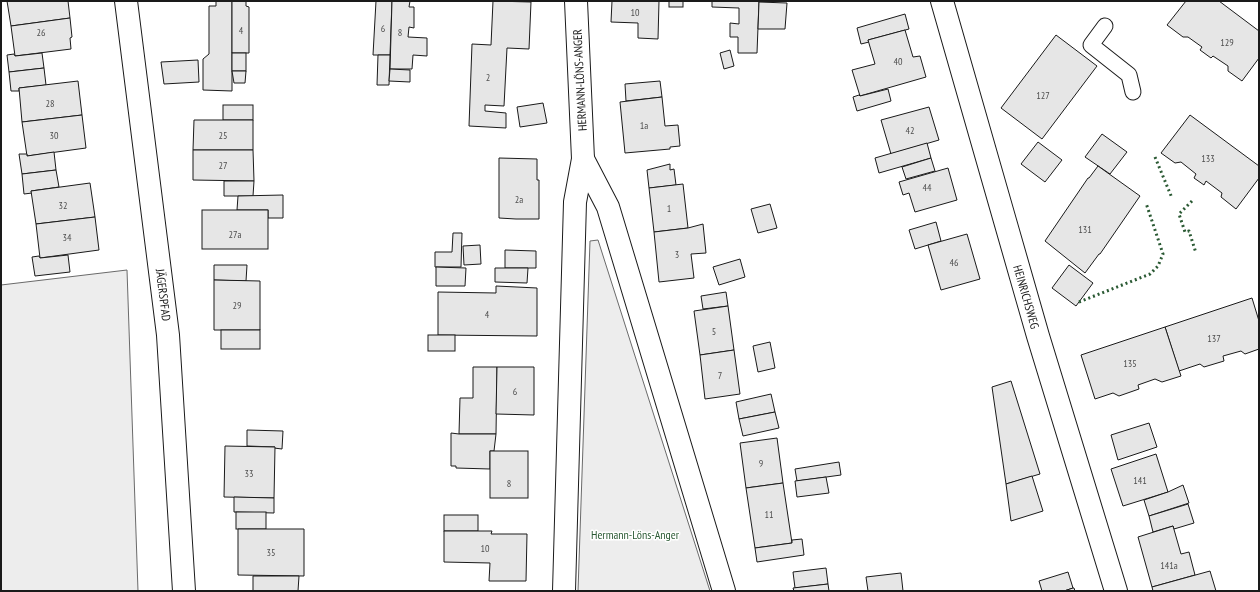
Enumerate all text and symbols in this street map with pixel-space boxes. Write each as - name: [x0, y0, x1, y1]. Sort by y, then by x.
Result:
- house number: 10: [631, 6, 640, 19]
- house number: 6: [381, 22, 386, 35]
- house number: 4: [239, 24, 244, 37]
- house number: 26: [37, 26, 46, 39]
- house number: 8: [398, 26, 402, 39]
- street label: HERMANN-LÖNS-ANGER: [569, 29, 590, 131]
- house number: 129: [1220, 36, 1234, 49]
- house number: 40: [894, 55, 903, 68]
- house number: 2: [486, 71, 490, 84]
- house number: 127: [1036, 89, 1050, 102]
- house number: 28: [46, 97, 55, 110]
- house number: 1a: [640, 119, 648, 132]
- house number: 42: [906, 124, 915, 137]
- house number: 30: [50, 129, 59, 142]
- house number: 25: [219, 129, 228, 142]
- house number: 133: [1201, 152, 1215, 165]
- house number: 27: [219, 159, 228, 172]
- house number: 44: [923, 181, 932, 194]
- house number: 2a: [515, 193, 523, 206]
- house number: 32: [59, 199, 68, 212]
- house number: 1: [667, 202, 671, 215]
- house number: 131: [1078, 223, 1092, 236]
- house number: 27a: [229, 228, 241, 241]
- house number: 34: [63, 231, 72, 244]
- house number: 3: [675, 248, 679, 261]
- house number: 46: [950, 256, 959, 269]
- street label: HEINRICHSWEG: [1010, 263, 1043, 331]
- street label: JÄGERSPFAD: [153, 267, 174, 322]
- house number: 29: [233, 299, 242, 312]
- house number: 4: [485, 308, 490, 321]
- house number: 5: [712, 325, 716, 338]
- house number: 137: [1207, 332, 1221, 345]
- house number: 135: [1123, 357, 1137, 370]
- house number: 7: [718, 369, 722, 382]
- house number: 6: [513, 385, 518, 398]
- house number: 9: [759, 457, 763, 470]
- house number: 33: [245, 467, 254, 480]
- house number: 141: [1133, 474, 1147, 487]
- house number: 8: [507, 477, 511, 490]
- house number: 11: [765, 508, 774, 521]
- park label: Hermann-Löns-Anger: [591, 527, 680, 542]
- house number: 10: [481, 542, 490, 555]
- house number: 35: [267, 546, 276, 559]
- house number: 141a: [1160, 559, 1178, 572]

